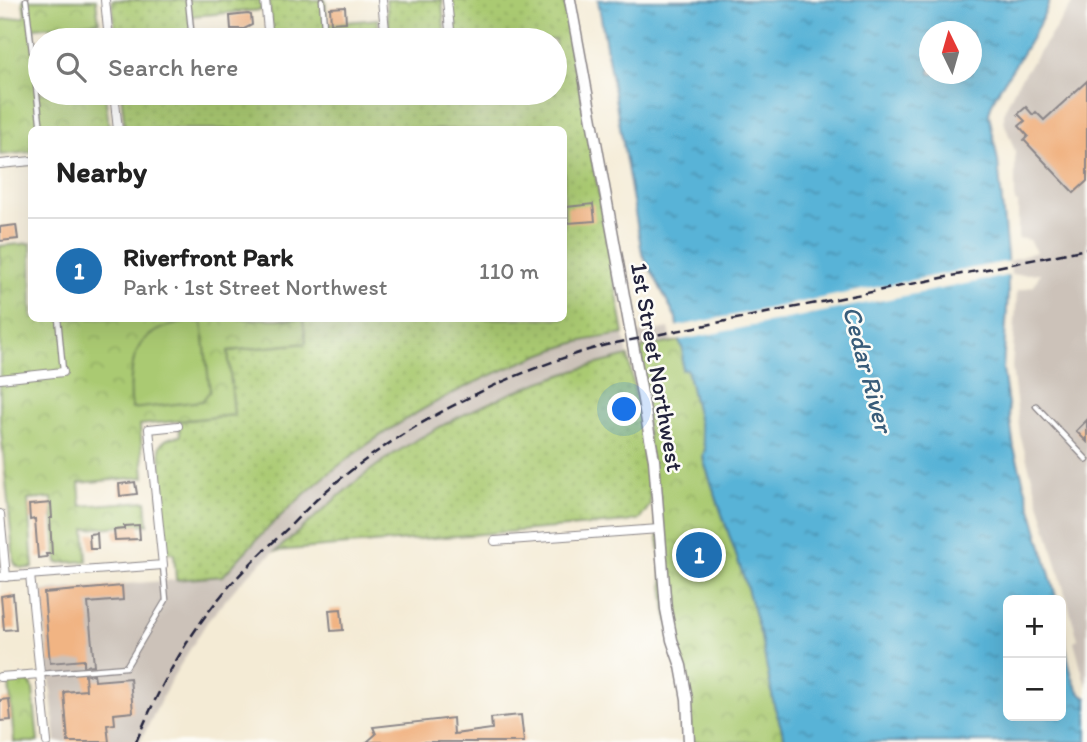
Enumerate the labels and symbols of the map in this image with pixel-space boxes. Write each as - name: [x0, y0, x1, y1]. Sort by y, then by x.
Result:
- north arrow: [919, 21, 982, 84]
- street label: 1st Street Northwest: [625, 260, 690, 474]
- water label: Cedar River: [836, 302, 901, 438]
- your location: [607, 392, 641, 426]
- pin: 1: [676, 529, 722, 581]

